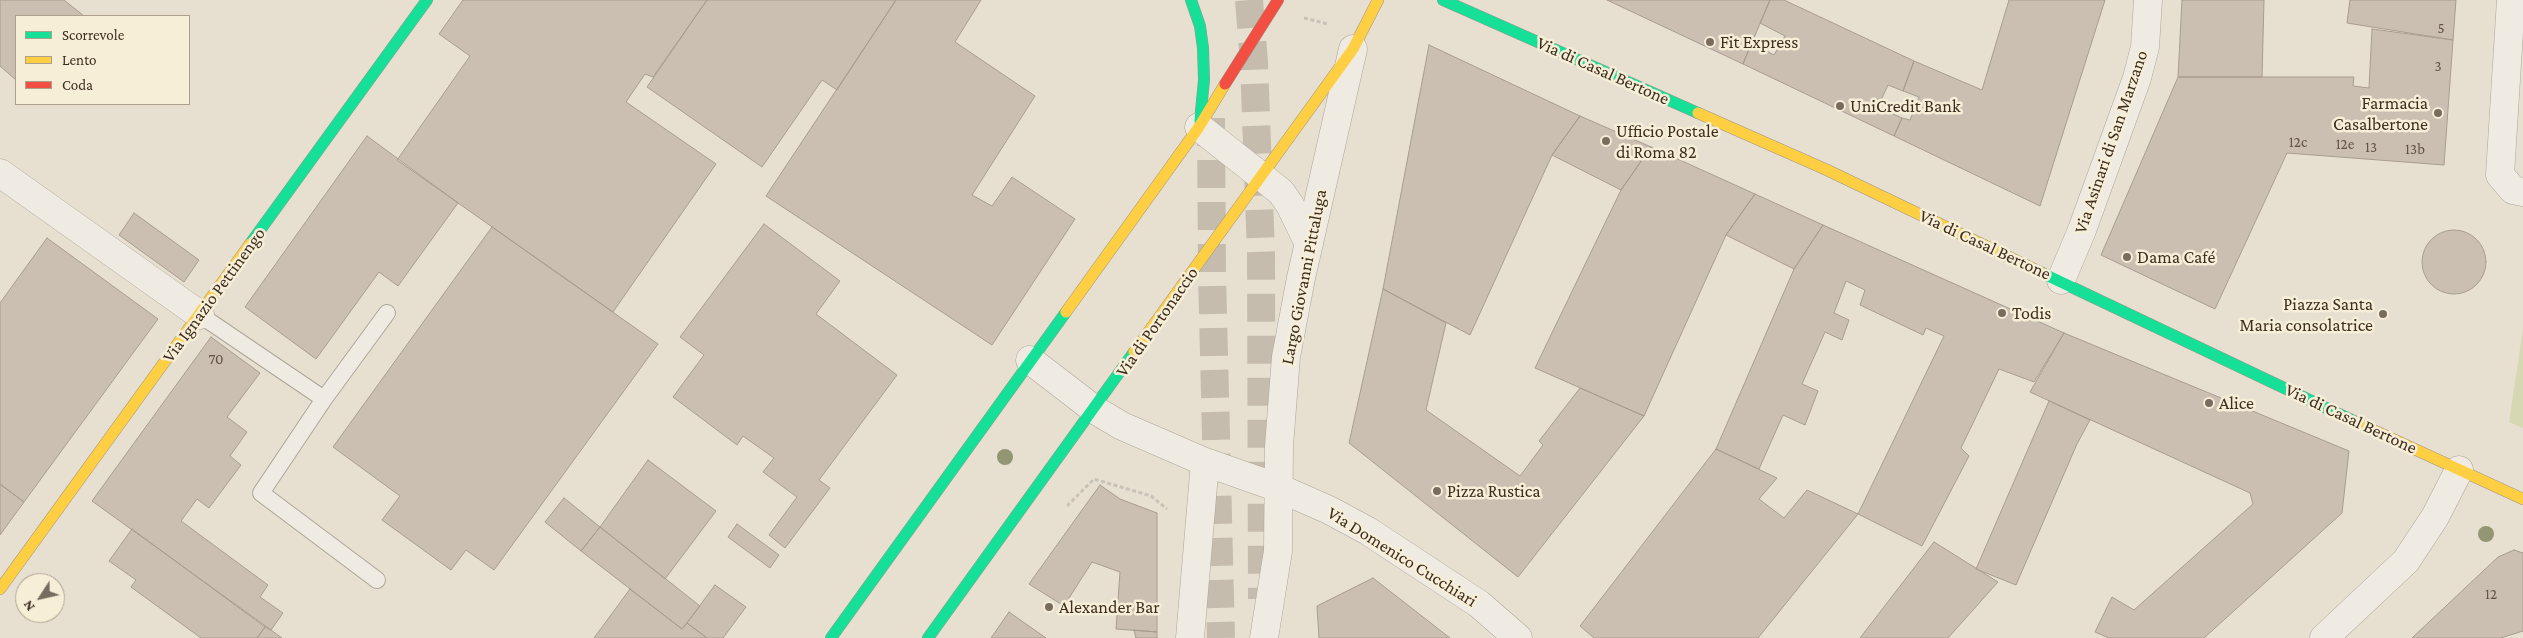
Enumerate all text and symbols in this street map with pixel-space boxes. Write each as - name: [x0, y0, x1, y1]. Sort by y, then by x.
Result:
- legend: [15, 15, 190, 105]
- house number: 5: [2437, 19, 2445, 37]
- text: Scorrevole: [62, 27, 124, 43]
- place label: Fit Express: [1720, 31, 1798, 53]
- street label: Via di Casal Bertone: [1533, 32, 1673, 110]
- marker: Fit Express: [1704, 36, 1716, 48]
- street label: Via Asinari di San Marzano: [2069, 48, 2153, 236]
- text: Lento: [62, 52, 96, 68]
- house number: 3: [2434, 57, 2442, 75]
- text: Coda: [62, 77, 93, 93]
- place label: Farmacia Casalbertone: [2333, 92, 2428, 134]
- place label: UniCredit Bank: [1850, 95, 1961, 117]
- marker: UniCredit Bank: [1834, 100, 1846, 112]
- marker: Farmacia Casalbertone: [2432, 107, 2444, 119]
- place label: Ufficio Postale di Roma 82: [1616, 120, 1719, 162]
- house number: 12c: [2289, 133, 2307, 151]
- marker: Ufficio Postale di Roma 82: [1600, 135, 1612, 147]
- house number: 12e: [2336, 135, 2354, 153]
- house number: 13: [2365, 138, 2377, 156]
- house number: 13b: [2405, 140, 2425, 158]
- street label: Largo Giovanni Pittaluga: [1276, 187, 1332, 367]
- street label: Via di Casal Bertone: [1916, 205, 2054, 285]
- street label: Via Ignazio Pettinengo: [158, 223, 270, 367]
- place label: Dama Café: [2137, 246, 2216, 268]
- marker: Dama Café: [2121, 251, 2133, 263]
- street label: Via di Portonaccio: [1111, 263, 1203, 381]
- place label: Piazza Santa Maria consolatrice: [2240, 293, 2373, 336]
- place label: Todis: [2012, 302, 2051, 324]
- marker: Todis: [1996, 307, 2008, 319]
- marker: Piazza Santa Maria consolatrice: [2377, 308, 2389, 320]
- house number: 70: [208, 350, 224, 368]
- street label: Via di Casal Bertone: [2282, 379, 2420, 459]
- place label: Alice: [2219, 392, 2254, 414]
- marker: Alice: [2203, 397, 2215, 409]
- place label: Pizza Rustica: [1447, 480, 1541, 502]
- marker: Pizza Rustica: [1431, 485, 1443, 497]
- street label: Via Domenico Cucchiari: [1323, 502, 1481, 612]
- north arrow: [15, 573, 65, 623]
- house number: 12: [2485, 585, 2497, 603]
- place label: Alexander Bar: [1059, 596, 1160, 618]
- text: N: [19, 598, 38, 615]
- marker: Alexander Bar: [1043, 601, 1055, 613]

